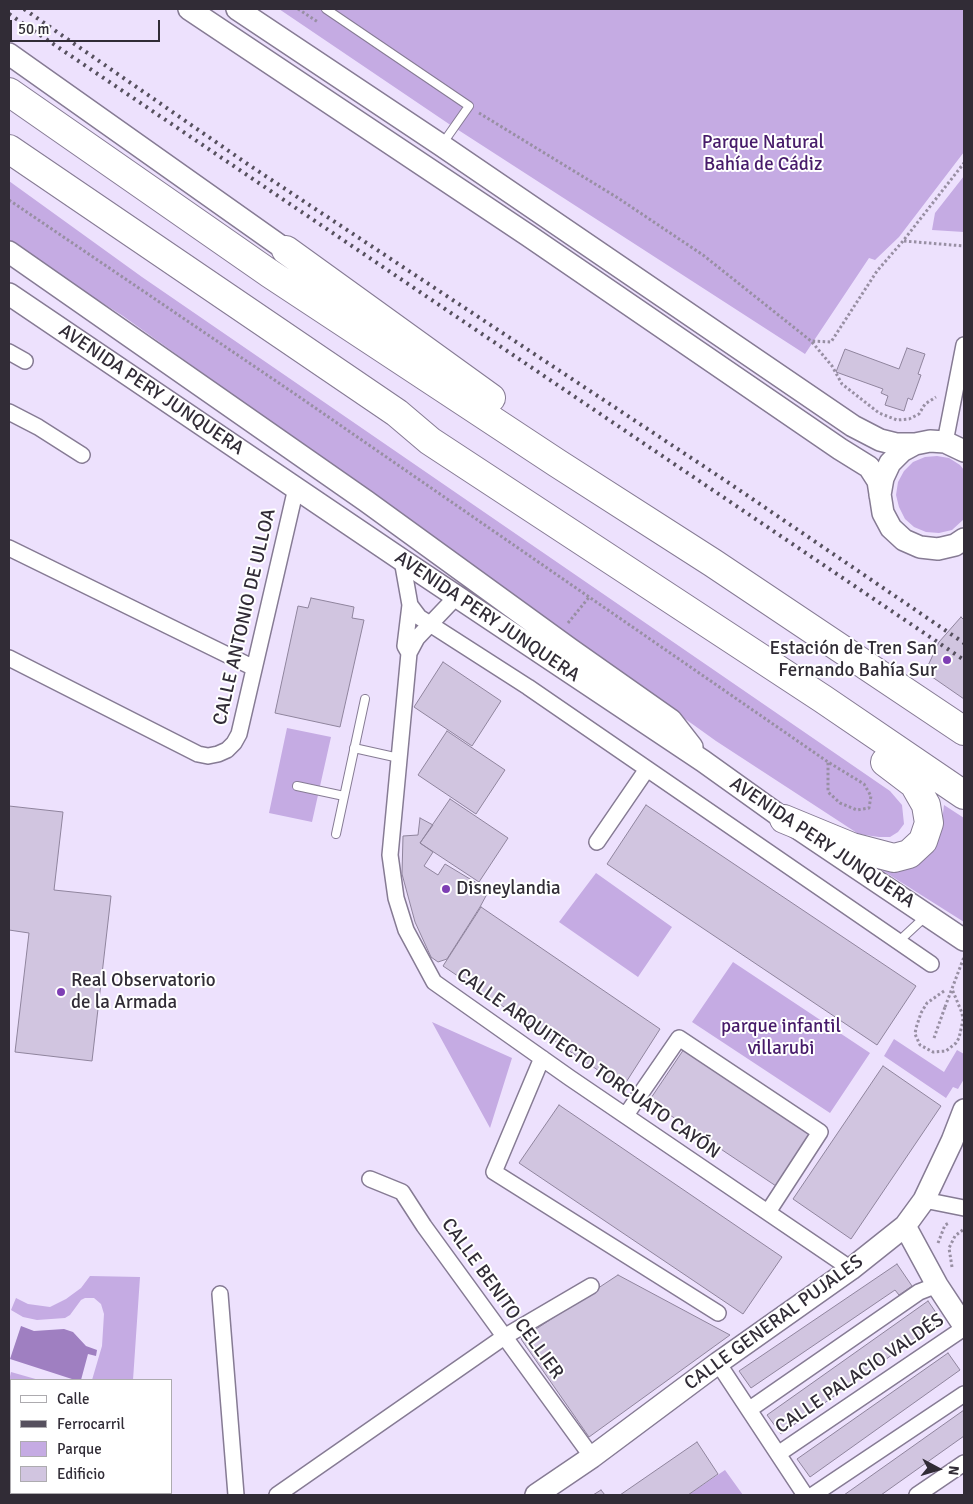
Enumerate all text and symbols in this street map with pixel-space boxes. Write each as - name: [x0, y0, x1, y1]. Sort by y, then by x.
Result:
- scale bar: [12, 10, 162, 42]
- text: 50 m: [18, 20, 49, 38]
- park label: Parque Natural Bahía de Cádiz: [702, 132, 824, 176]
- street label: AVENIDA PERY JUNQUERA: [54, 320, 248, 460]
- street label: CALLE ANTONIO DE ULLOA: [209, 507, 281, 727]
- street label: AVENIDA PERY JUNQUERA: [390, 547, 584, 687]
- place label: Estación de Tren San Fernando Bahía Sur: [770, 638, 937, 682]
- marker: Estación de Tren San Fernando Bahía Sur: [941, 654, 953, 666]
- street label: AVENIDA PERY JUNQUERA: [725, 773, 919, 913]
- place label: Disneylandia: [456, 878, 561, 900]
- marker: Disneylandia: [440, 883, 452, 895]
- street label: CALLE ARQUITECTO TORCUATO CAYÓN: [452, 964, 724, 1164]
- place label: Real Observatorio de la Armada: [71, 970, 216, 1014]
- marker: Real Observatorio de la Armada: [55, 986, 67, 998]
- park label: parque infantil villarubi: [721, 1016, 841, 1060]
- street label: CALLE BENITO CELLIER: [436, 1214, 568, 1384]
- street label: CALLE GENERAL PUJALES: [680, 1251, 868, 1395]
- street label: CALLE PALACIO VALDÉS: [771, 1309, 949, 1439]
- legend: [10, 1379, 172, 1494]
- text: Calle: [57, 1390, 90, 1408]
- text: Ferrocarril: [57, 1415, 125, 1433]
- text: Parque: [57, 1440, 102, 1458]
- north arrow: [913, 1444, 963, 1494]
- text: Edificio: [57, 1465, 105, 1483]
- text: N: [944, 1465, 962, 1476]

